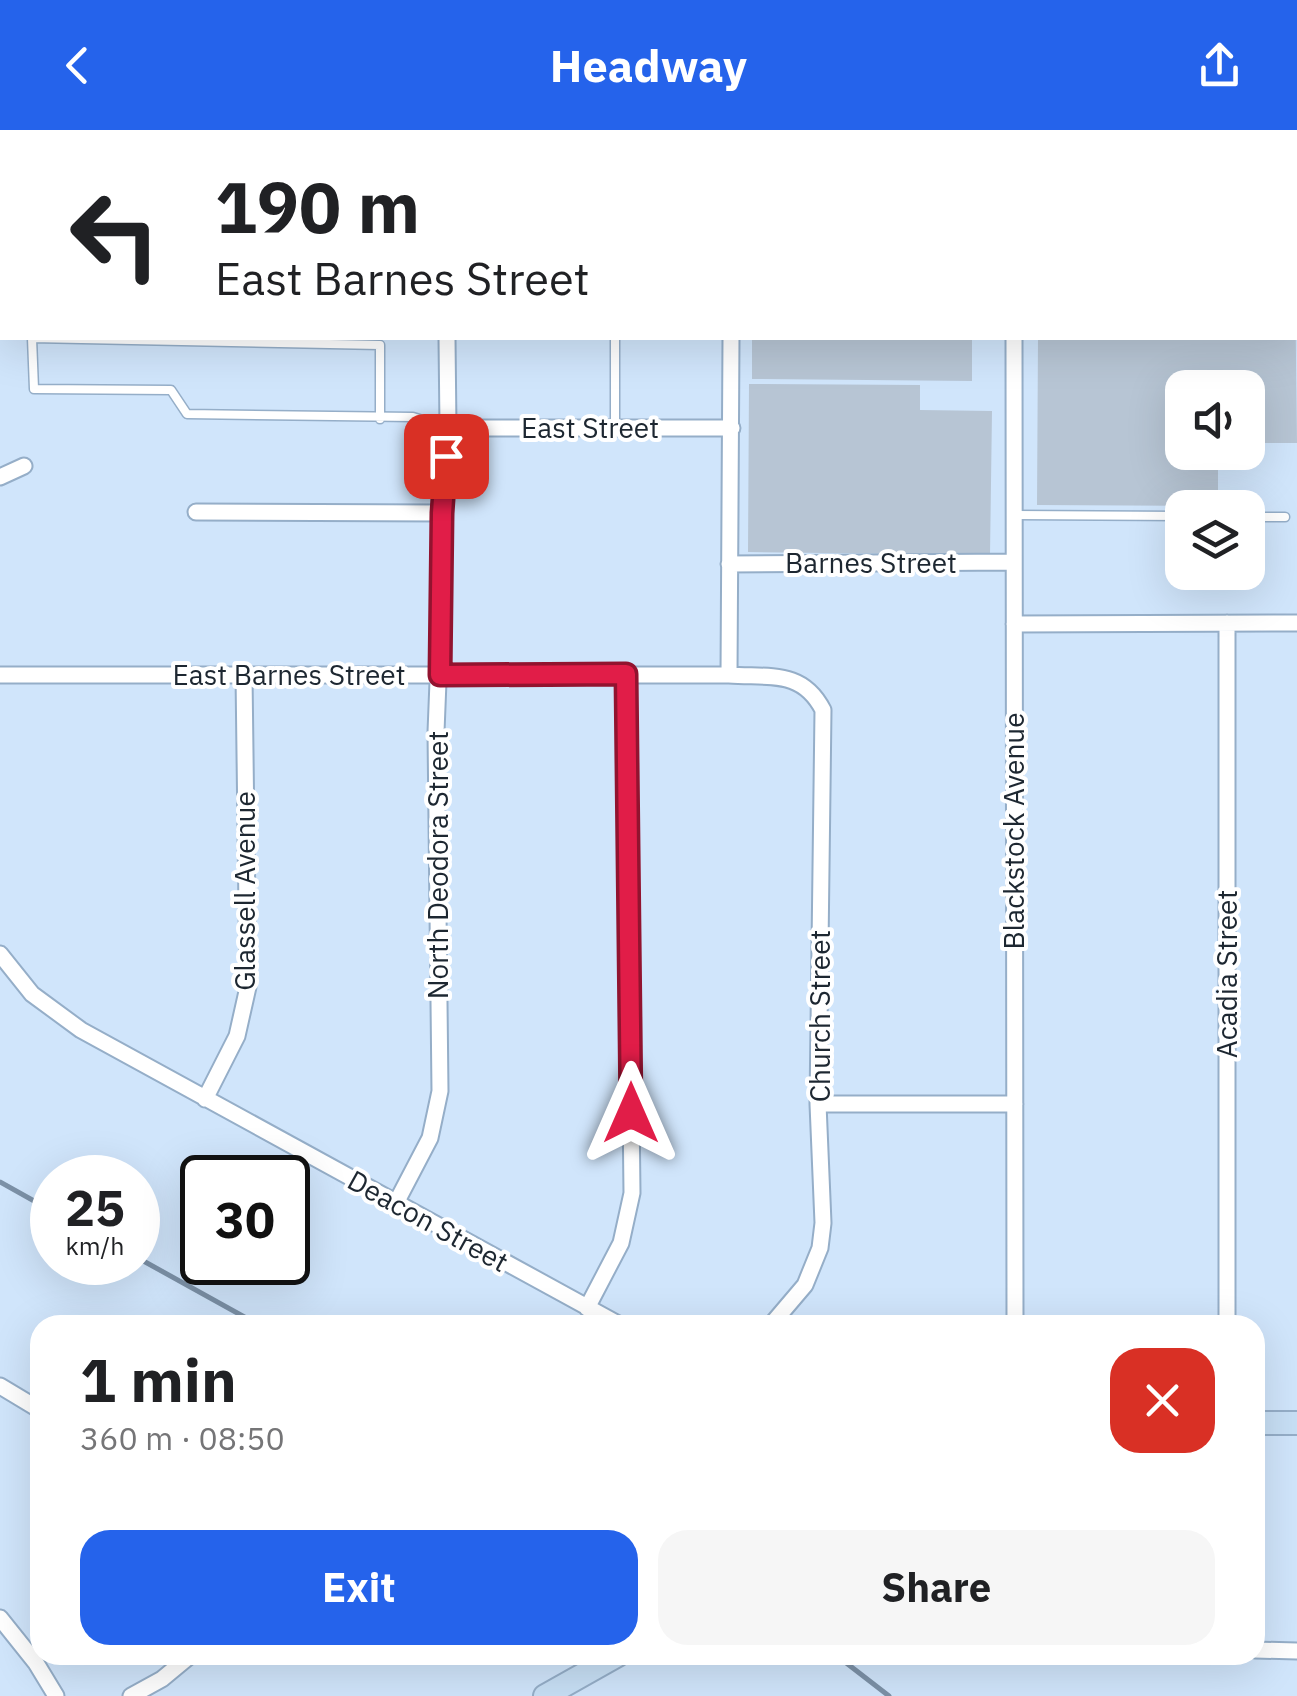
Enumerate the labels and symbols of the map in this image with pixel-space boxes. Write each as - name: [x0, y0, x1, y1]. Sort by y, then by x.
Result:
- street label: East Street: [521, 409, 659, 446]
- pin: [404, 414, 489, 499]
- street label: Barnes Street: [785, 544, 957, 581]
- street label: East Barnes Street: [173, 656, 406, 693]
- street label: Blackstock Avenue: [995, 712, 1032, 950]
- street label: North Deodora Street: [419, 731, 456, 999]
- street label: Glassell Avenue: [226, 791, 263, 991]
- street label: Acadia Street: [1208, 890, 1245, 1058]
- street label: Church Street: [801, 930, 838, 1102]
- position arrow: [579, 1061, 683, 1165]
- speed limit sign: 30: [180, 1155, 310, 1285]
- street label: Deacon Street: [341, 1161, 515, 1280]

